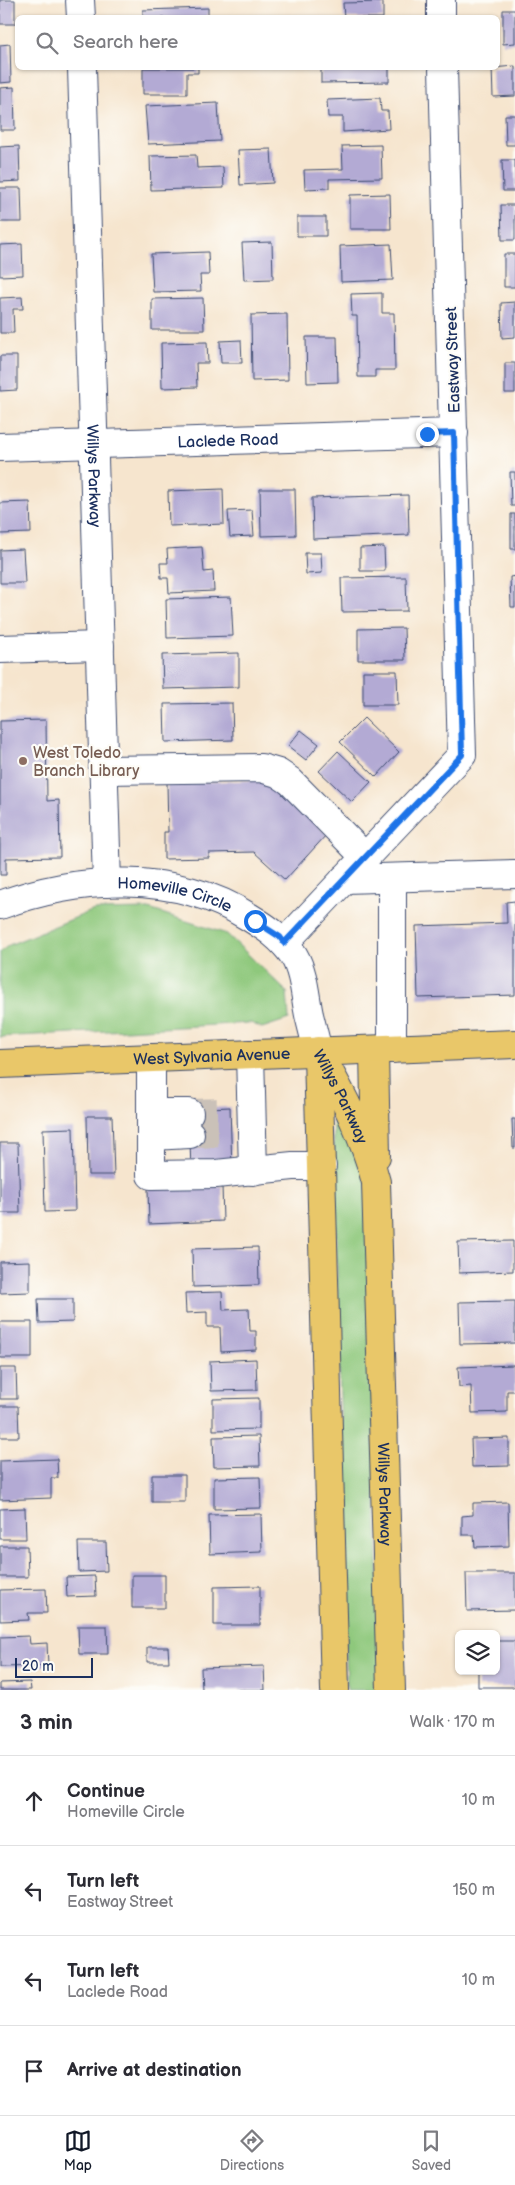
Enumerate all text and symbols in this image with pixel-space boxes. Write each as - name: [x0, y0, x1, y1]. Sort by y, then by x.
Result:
- search box: [15, 15, 500, 70]
- icon: search: [33, 29, 61, 57]
- text: Search here: [73, 31, 178, 54]
- street label: Eastway Street: [442, 306, 465, 413]
- route end: [416, 423, 439, 446]
- street label: Willys Parkway: [82, 424, 104, 528]
- street label: Laclede Road: [177, 430, 279, 453]
- place label: West Toledo Branch Library: [33, 744, 140, 781]
- marker: West Toledo Branch Library: [17, 755, 29, 767]
- street label: Homeville Circle: [117, 874, 235, 917]
- route start: [244, 910, 267, 933]
- street label: West Sylvania Avenue: [133, 1045, 291, 1070]
- street label: Willys Parkway: [308, 1047, 371, 1148]
- street label: Willys Parkway: [373, 1442, 395, 1547]
- map controls: [455, 1630, 500, 1675]
- button: layers: [455, 1630, 500, 1675]
- scale bar: [15, 1655, 92, 1678]
- text: 20 m: [22, 1658, 54, 1675]
- text: 3 min: [20, 1710, 73, 1735]
- text: Walk · 170 m: [409, 1713, 495, 1732]
- text: Continue: [67, 1780, 145, 1803]
- icon: ahead: [20, 1787, 48, 1815]
- text: 10 m: [462, 1791, 495, 1810]
- text: Homeville Circle: [67, 1803, 185, 1822]
- text: Turn left: [67, 1870, 139, 1893]
- icon: left: [20, 1877, 48, 1905]
- text: 150 m: [453, 1881, 495, 1900]
- text: Eastway Street: [67, 1893, 173, 1912]
- text: Turn left: [67, 1960, 139, 1983]
- icon: left: [20, 1967, 48, 1995]
- text: 10 m: [462, 1971, 495, 1990]
- text: Laclede Road: [67, 1983, 168, 2002]
- icon: arrive: [20, 2057, 48, 2085]
- text: Arrive at destination: [67, 2059, 242, 2082]
- tab: Map: [64, 2127, 92, 2174]
- tab: Directions: [220, 2127, 284, 2174]
- tab: Saved: [412, 2127, 451, 2174]

